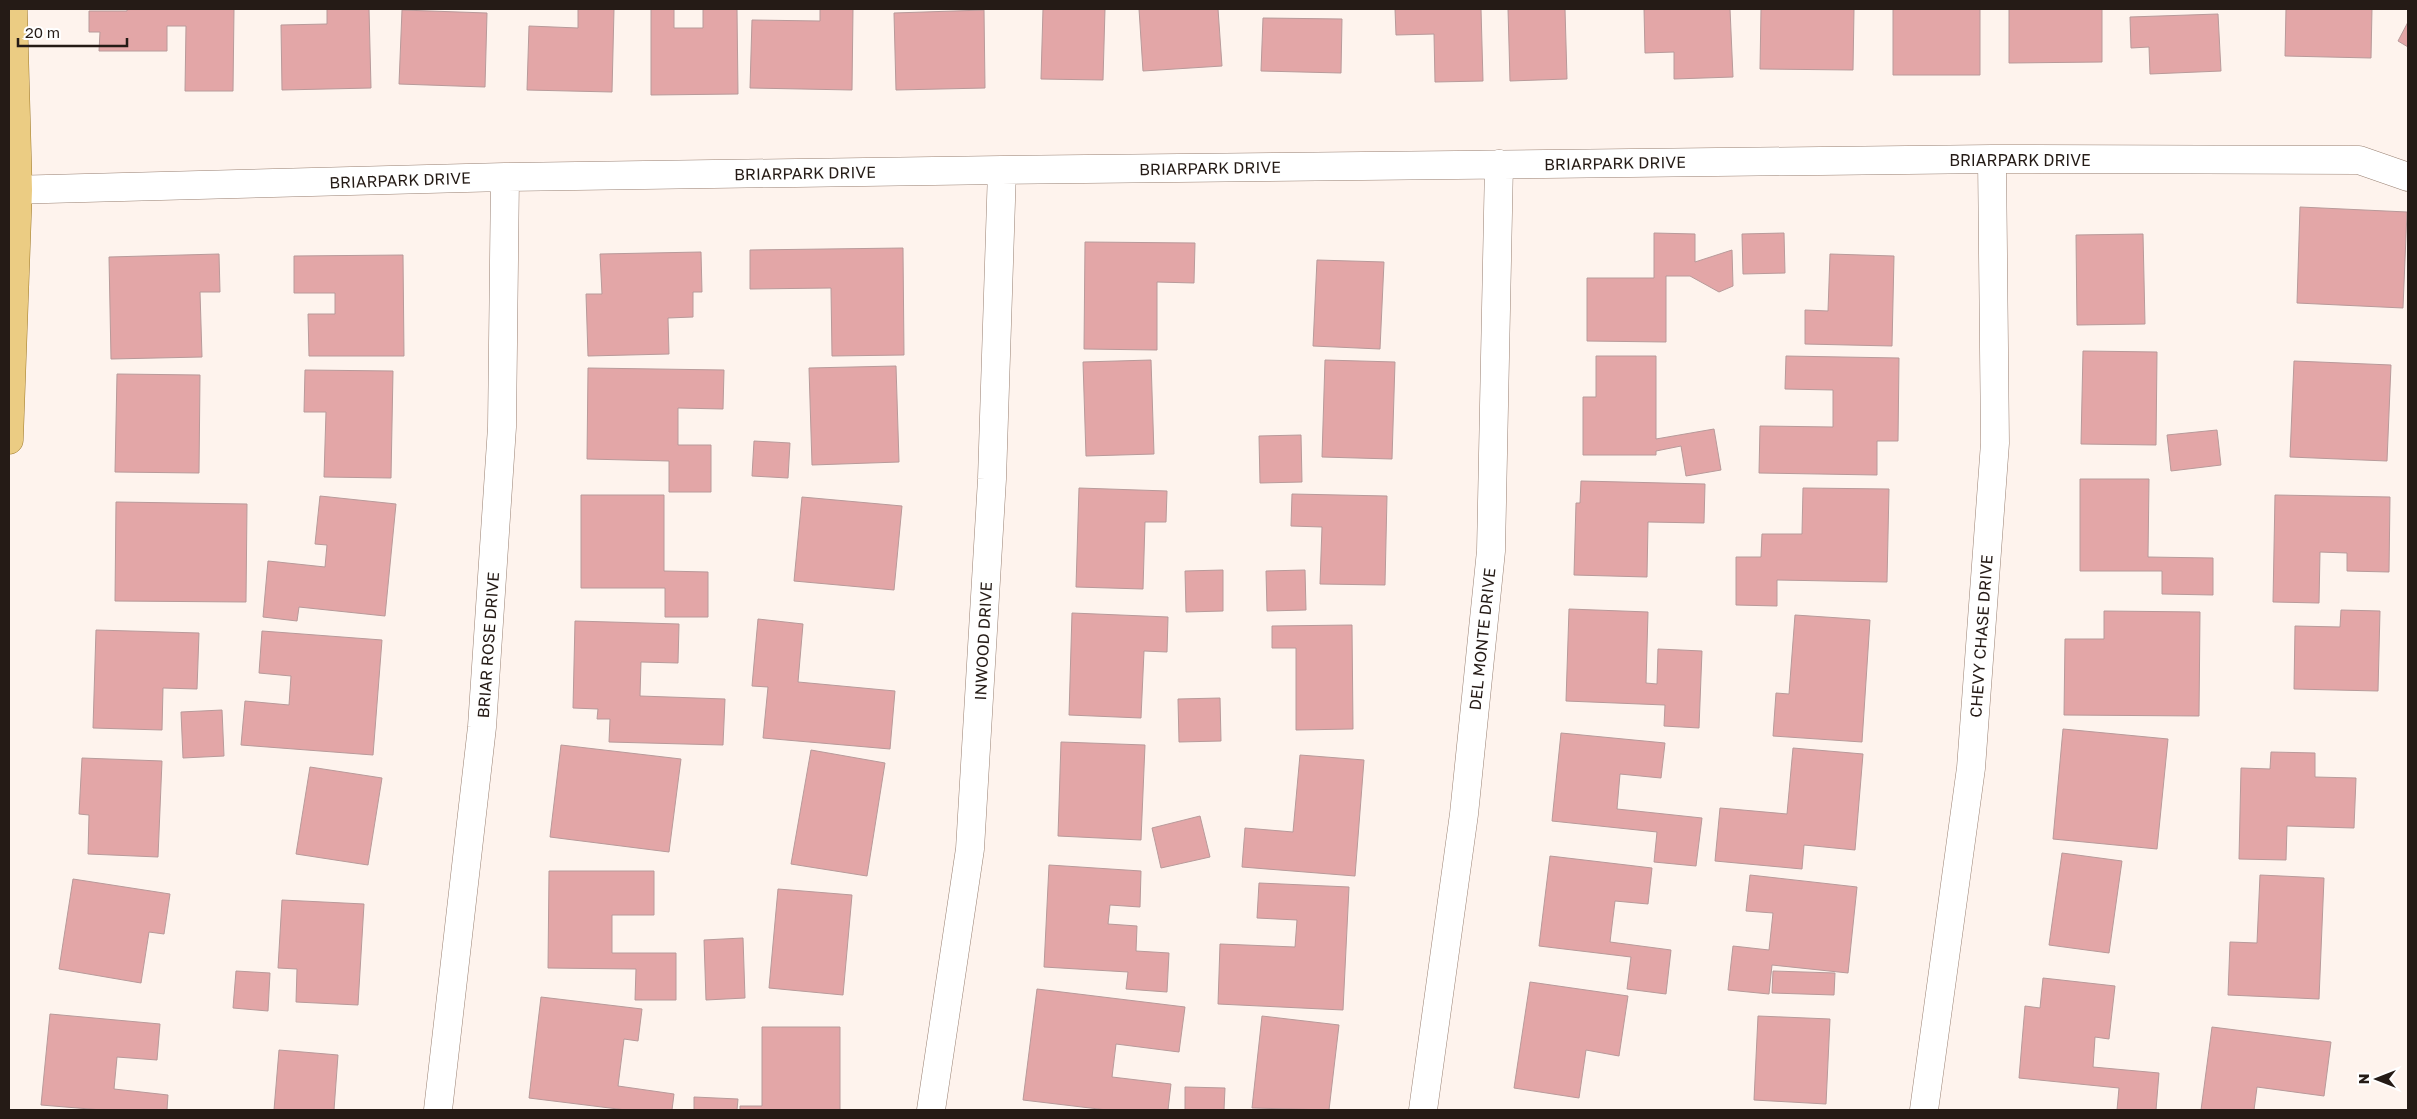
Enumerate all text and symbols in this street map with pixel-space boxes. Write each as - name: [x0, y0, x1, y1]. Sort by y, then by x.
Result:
- scale bar: [18, 15, 126, 47]
- text: 20 m: [25, 23, 60, 41]
- street label: BRIARPARK DRIVE: [1949, 150, 2091, 170]
- street label: BRIARPARK DRIVE: [1544, 152, 1686, 174]
- street label: BRIARPARK DRIVE: [1139, 157, 1281, 179]
- street label: BRIARPARK DRIVE: [734, 162, 876, 184]
- street label: BRIARPARK DRIVE: [329, 168, 471, 192]
- street label: CHEVY CHASE DRIVE: [1965, 554, 1997, 718]
- street label: DEL MONTE DRIVE: [1465, 567, 1499, 711]
- street label: BRIAR ROSE DRIVE: [473, 571, 503, 719]
- street label: INWOOD DRIVE: [970, 581, 996, 701]
- north arrow: [2352, 1054, 2402, 1104]
- text: N: [2355, 1074, 2372, 1084]

